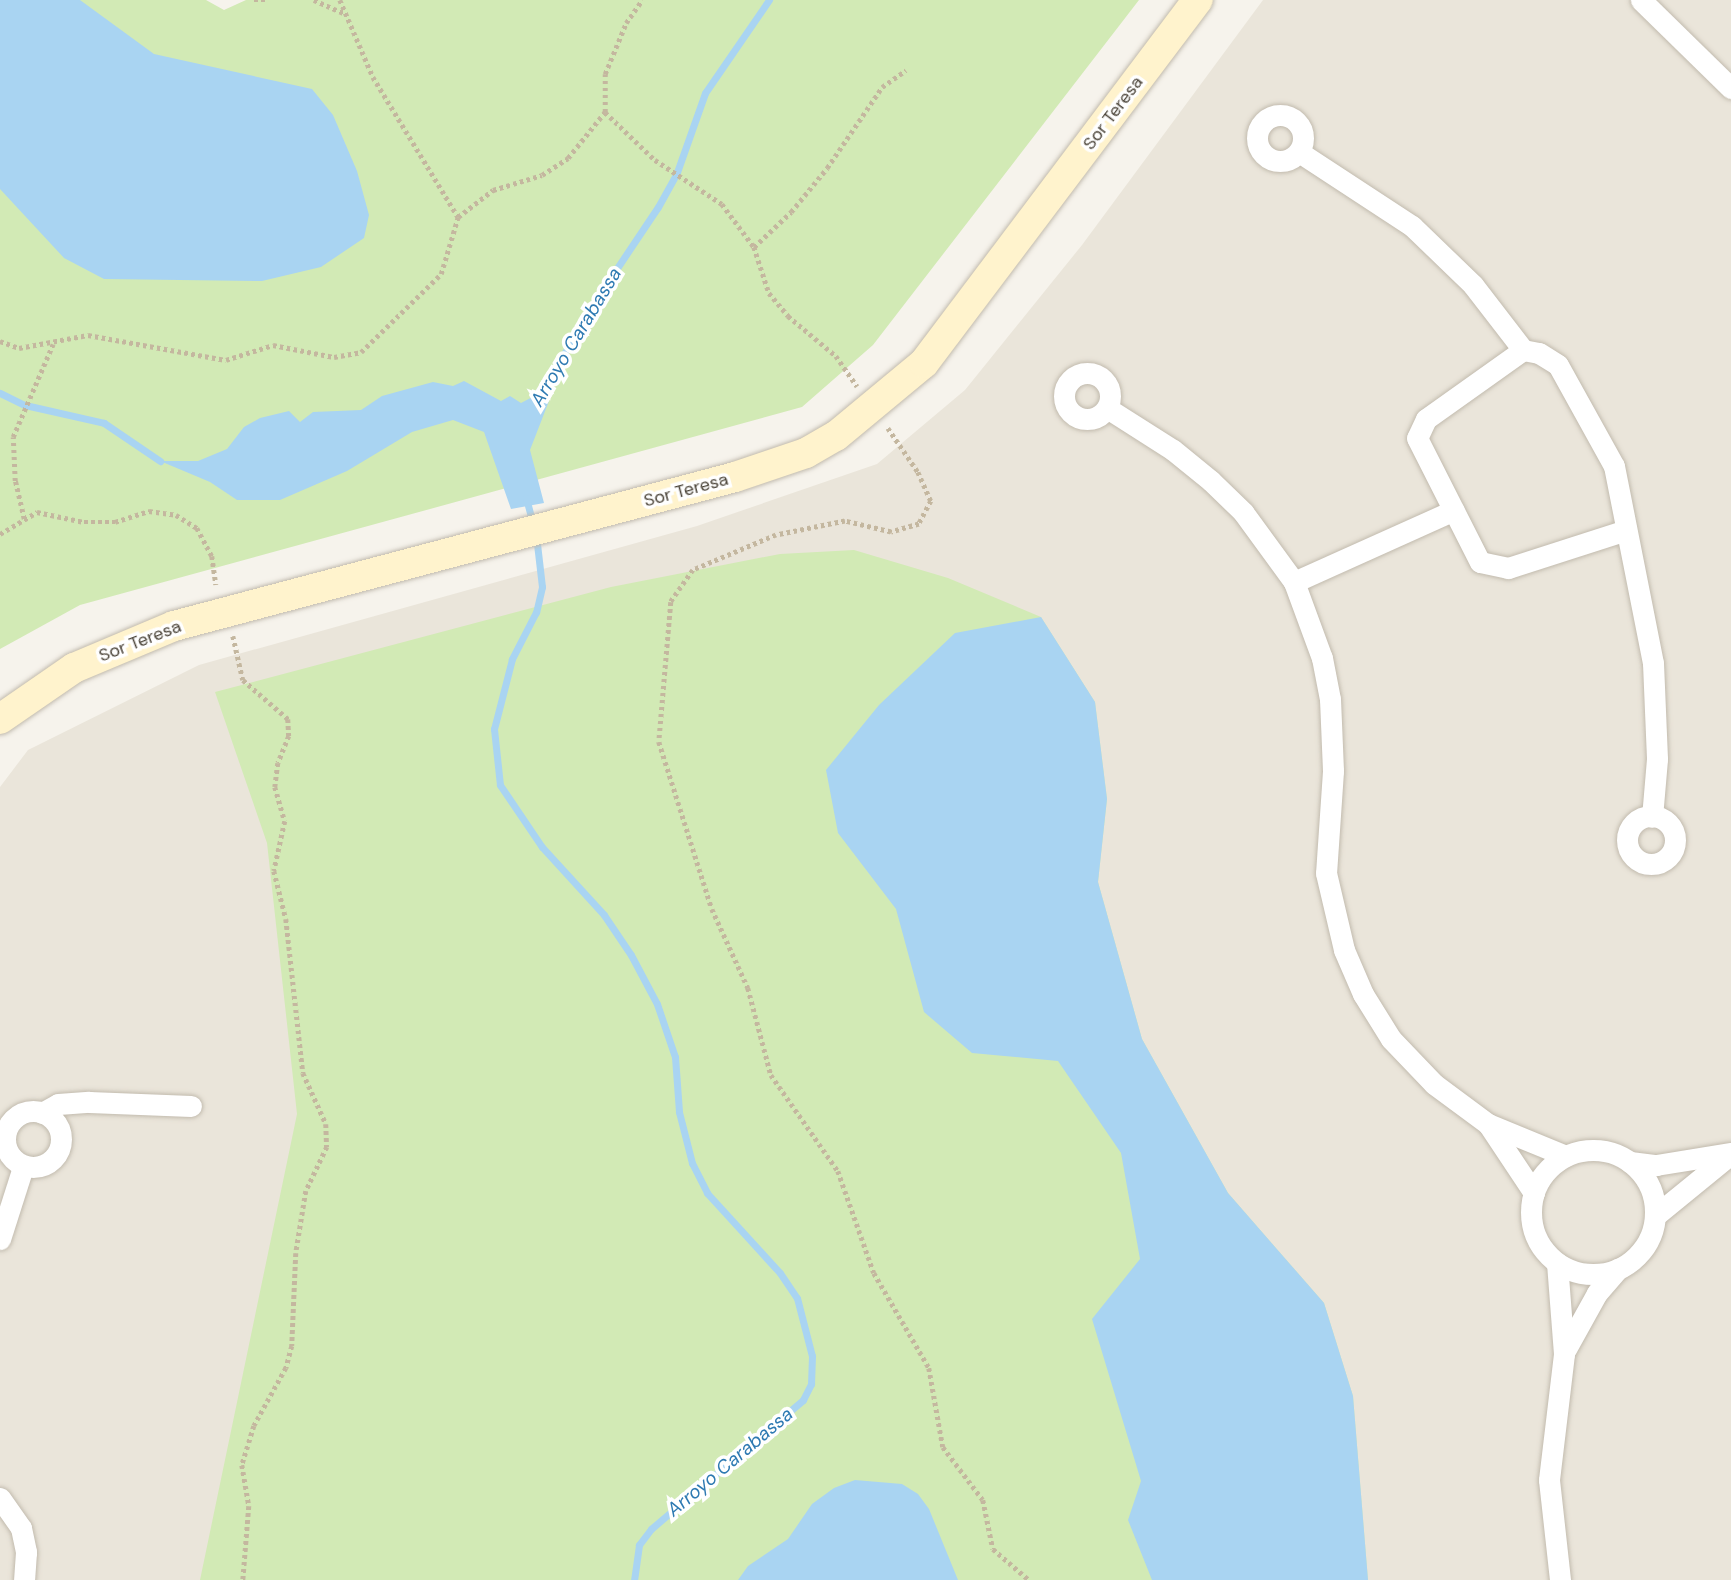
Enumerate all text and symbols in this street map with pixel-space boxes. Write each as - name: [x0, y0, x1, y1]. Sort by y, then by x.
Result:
- street label: Sor Teresa: [1078, 72, 1148, 154]
- water label: Arroyo Carabassa: [526, 264, 626, 410]
- street label: Sor Teresa: [641, 468, 731, 512]
- street label: Sor Teresa: [96, 615, 184, 667]
- water label: Arroyo Carabassa: [662, 1403, 798, 1521]

